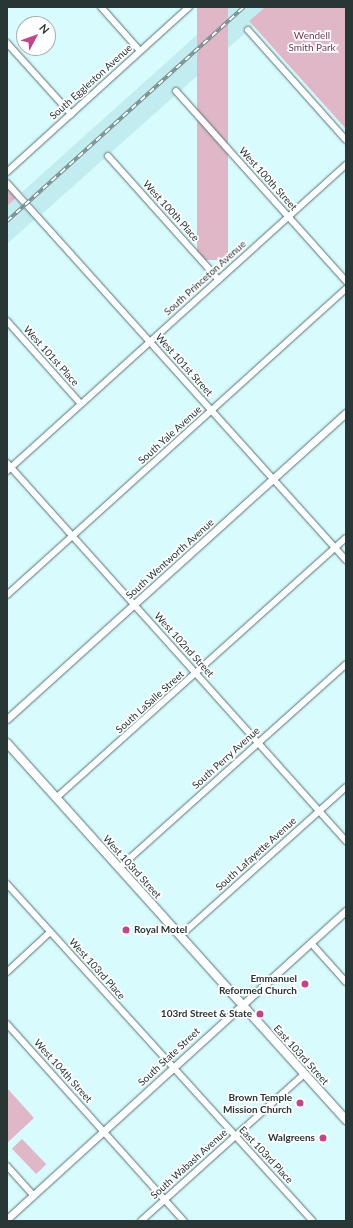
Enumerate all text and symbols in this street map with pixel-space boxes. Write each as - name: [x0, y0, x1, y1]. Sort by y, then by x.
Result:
- north arrow: [16, 16, 56, 56]
- text: N: [37, 21, 52, 36]
- park label: Wendell Smith Park: [288, 29, 336, 52]
- street label: South Eggleston Avenue: [47, 42, 135, 122]
- street label: West 100th Street: [236, 145, 300, 213]
- street label: West 100th Place: [140, 178, 202, 244]
- street label: South Princeton Avenue: [161, 238, 249, 318]
- street label: West 101st Place: [21, 323, 81, 389]
- street label: West 101st Street: [153, 331, 215, 399]
- street label: South Yale Avenue: [136, 403, 204, 467]
- street label: South Wentworth Avenue: [123, 516, 217, 602]
- street label: West 102nd Street: [152, 610, 216, 680]
- street label: South LaSalle Street: [113, 668, 187, 736]
- street label: South Perry Avenue: [189, 724, 263, 792]
- street label: South Lafayette Avenue: [213, 815, 299, 893]
- street label: West 103rd Street: [100, 833, 164, 901]
- place label: Royal Motel: [134, 924, 187, 936]
- marker: Royal Motel: [121, 925, 131, 935]
- street label: West 103rd Place: [67, 936, 127, 1002]
- place label: Emmanuel Reformed Church: [219, 972, 297, 996]
- marker: Emmanuel Reformed Church: [300, 979, 310, 989]
- place label: 103rd Street & State: [161, 1008, 252, 1020]
- marker: 103rd Street & State: [255, 1009, 265, 1019]
- street label: East 103rd Street: [271, 1023, 331, 1087]
- street label: South State Street: [136, 1025, 202, 1089]
- street label: West 104th Street: [31, 1037, 95, 1105]
- place label: Brown Temple Mission Church: [223, 1091, 292, 1114]
- marker: Brown Temple Mission Church: [295, 1098, 305, 1108]
- street label: East 103rd Place: [237, 1124, 295, 1186]
- street label: South Wabash Avenue: [148, 1126, 230, 1202]
- place label: Walgreens: [268, 1132, 315, 1144]
- marker: Walgreens: [318, 1133, 328, 1143]

